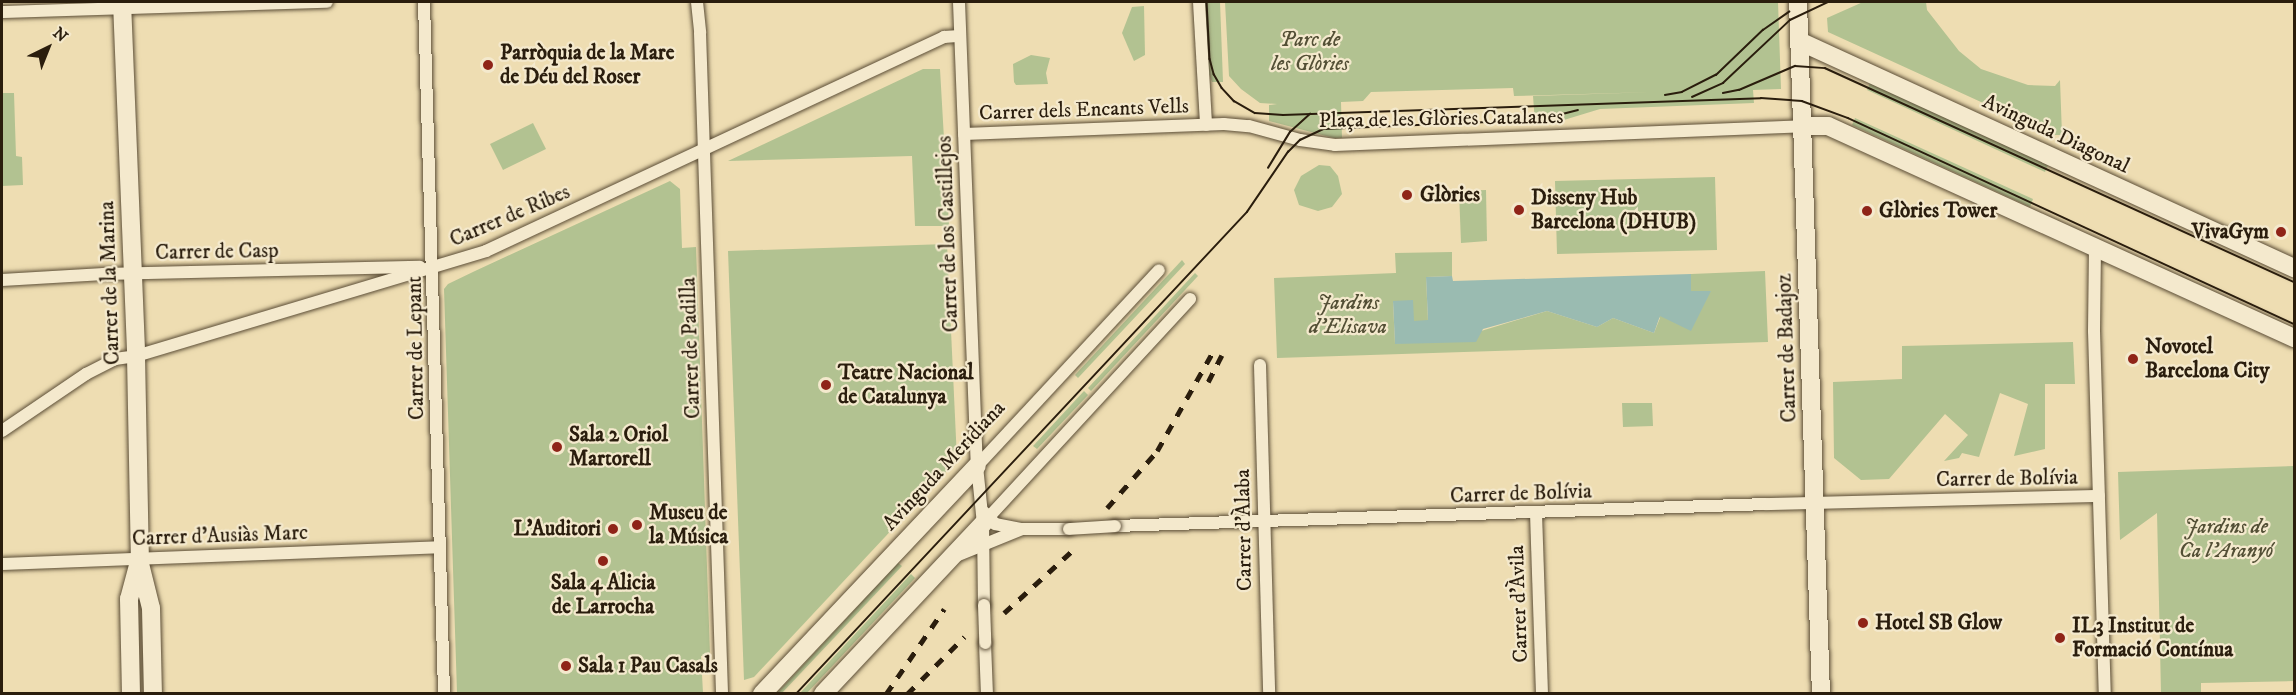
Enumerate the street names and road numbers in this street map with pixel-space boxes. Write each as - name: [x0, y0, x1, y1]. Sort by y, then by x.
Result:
- street label: Avinguda Diagonal: [1978, 89, 2134, 179]
- street label: Carrer dels Encants Vells: [979, 94, 1189, 126]
- street label: Plaça de les Glòries Catalanes: [1318, 104, 1564, 134]
- street label: Carrer de los Castillejos: [932, 135, 964, 333]
- street label: Carrer de Ribes: [446, 179, 574, 253]
- street label: Carrer de la Marina: [95, 201, 125, 365]
- street label: Carrer de Casp: [155, 238, 279, 266]
- street label: Carrer de Badajoz: [1772, 273, 1802, 423]
- street label: Carrer de Lepant: [402, 276, 430, 420]
- street label: Carrer de Padilla: [676, 277, 706, 419]
- street label: Avinguda Meridiana: [877, 396, 1011, 536]
- street label: Carrer de Bolívia: [1936, 465, 2078, 493]
- street label: Carrer d'Àlaba: [1230, 469, 1258, 591]
- street label: Carrer de Bolívia: [1450, 479, 1592, 509]
- street label: Carrer d'Ausiàs Marc: [132, 520, 308, 552]
- street label: Carrer d'Àvila: [1504, 545, 1534, 663]

